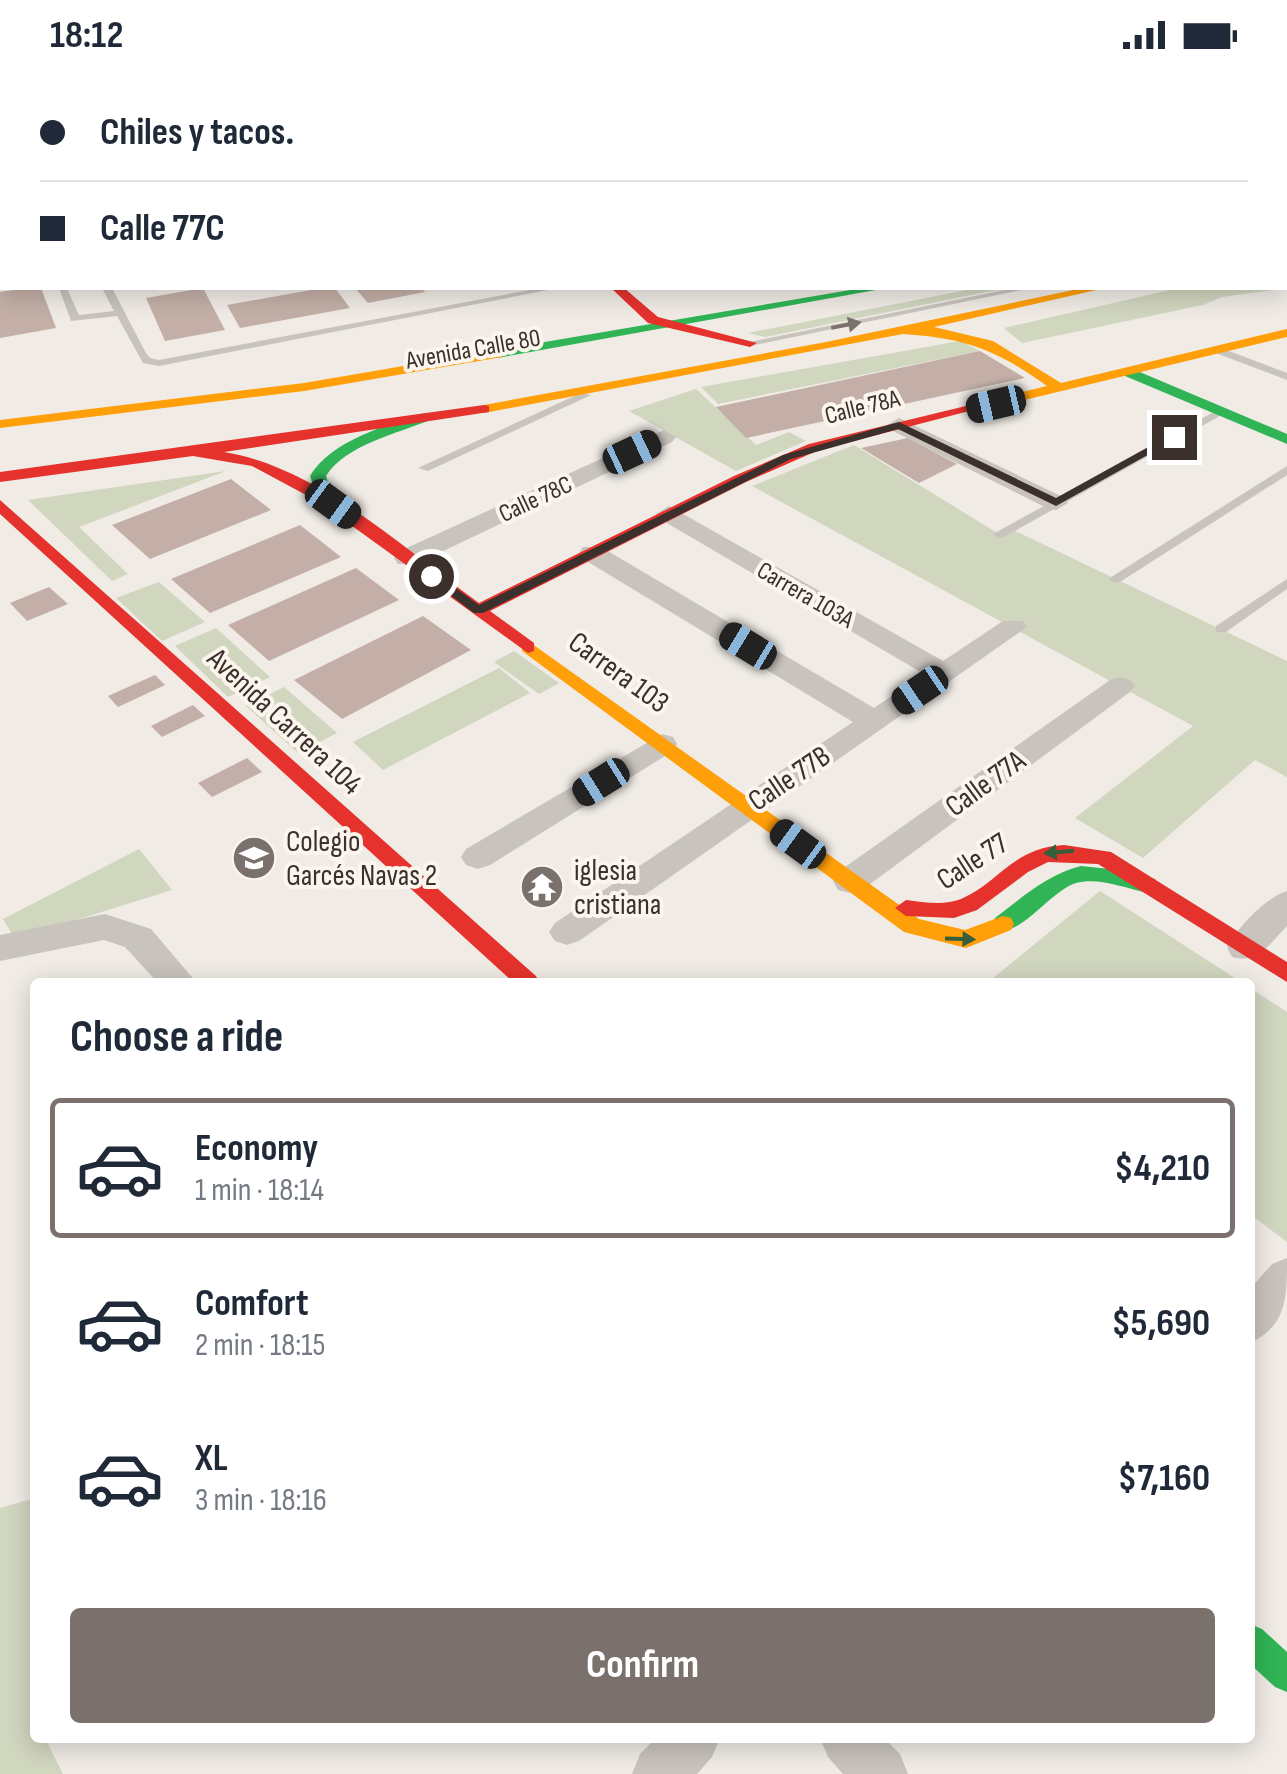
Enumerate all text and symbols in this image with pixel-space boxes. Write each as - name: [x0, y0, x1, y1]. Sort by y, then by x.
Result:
- text: 18:12: [50, 13, 123, 58]
- text: Chiles y tacos.: [100, 110, 294, 155]
- text: Calle 77C: [100, 206, 225, 251]
- one-way arrow: [831, 317, 862, 333]
- street label: Avenida Calle 80: [403, 322, 543, 377]
- street label: Calle 78A: [822, 383, 903, 432]
- car: [963, 383, 1029, 425]
- route end: [1152, 415, 1197, 460]
- car: [598, 426, 666, 478]
- street label: Calle 78C: [494, 469, 577, 530]
- car: [300, 474, 366, 534]
- route start: [409, 554, 454, 599]
- street label: Carrera 103A: [751, 555, 859, 636]
- car: [715, 618, 781, 674]
- street label: Carrera 103: [561, 624, 676, 721]
- street label: Avenida Carrera 104: [199, 640, 369, 803]
- car: [887, 661, 953, 719]
- street label: Calle 77B: [742, 738, 837, 819]
- street label: Calle 77A: [939, 743, 1033, 825]
- car: [568, 753, 634, 811]
- car: [765, 814, 831, 874]
- place label: Colegio Garcés Navas 2: [286, 824, 437, 894]
- street label: Calle 77: [930, 826, 1015, 898]
- school or university icon: Colegio Garcés Navas 2: [231, 835, 277, 881]
- one-way arrow: [1042, 845, 1074, 861]
- place label: iglesia cristiana: [574, 853, 661, 923]
- temple icon: iglesia cristiana: [519, 864, 565, 910]
- one-way arrow: [944, 931, 976, 947]
- text: Choose a ride: [70, 1010, 283, 1065]
- icon: car: [75, 1123, 165, 1213]
- text: Economy: [195, 1126, 318, 1171]
- text: $4,210: [1114, 1146, 1210, 1191]
- text: 1 min · 18:14: [195, 1171, 324, 1210]
- icon: car: [75, 1278, 165, 1368]
- text: Comfort: [195, 1281, 309, 1326]
- text: $5,690: [1111, 1301, 1210, 1346]
- text: 2 min · 18:15: [195, 1326, 325, 1365]
- icon: car: [75, 1433, 165, 1523]
- text: XL: [195, 1436, 228, 1481]
- text: $7,160: [1118, 1456, 1210, 1501]
- text: 3 min · 18:16: [195, 1481, 327, 1520]
- button: Confirm: [70, 1608, 1215, 1723]

